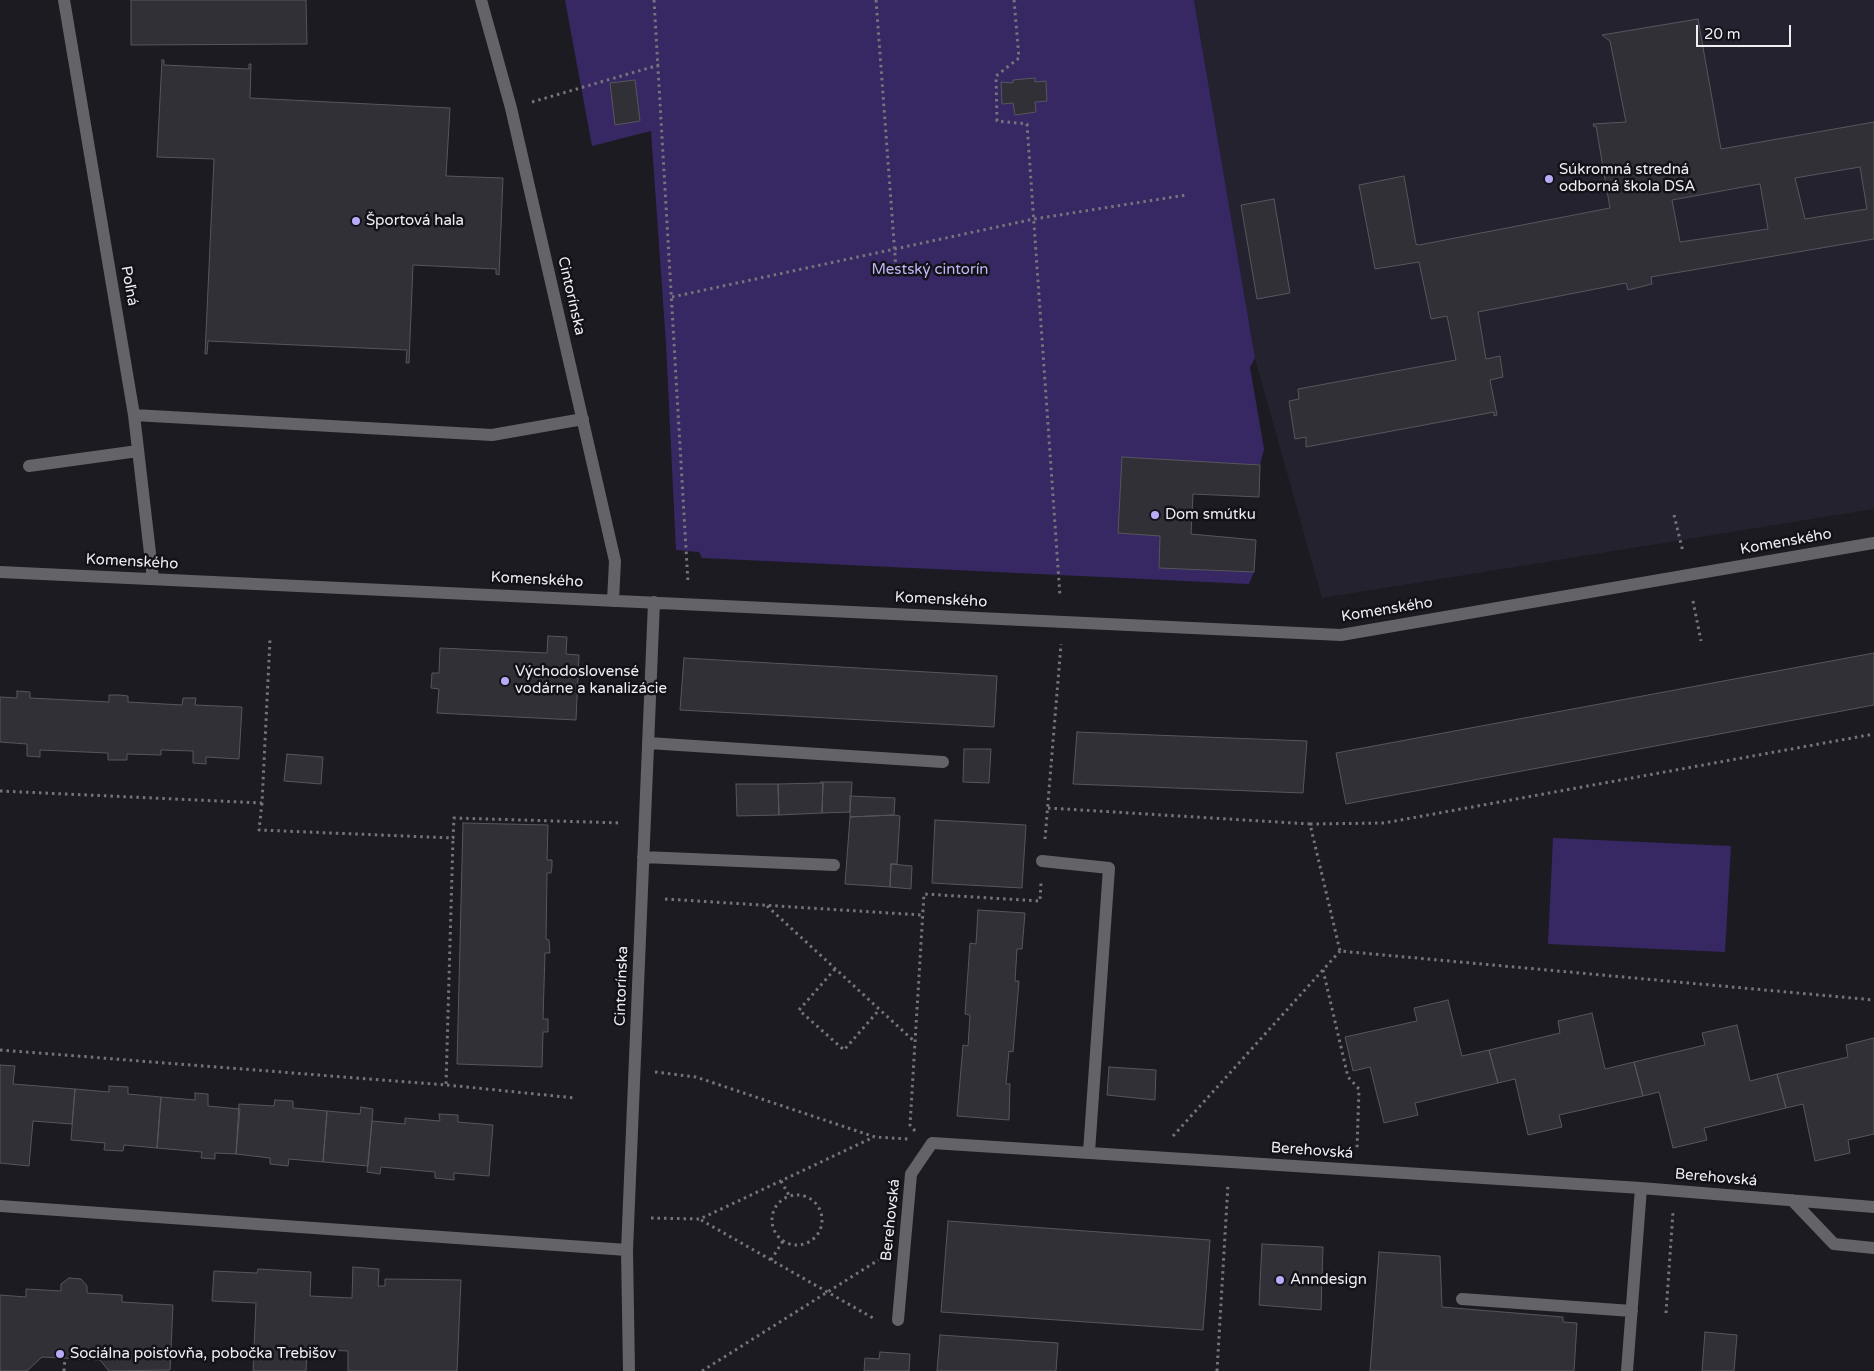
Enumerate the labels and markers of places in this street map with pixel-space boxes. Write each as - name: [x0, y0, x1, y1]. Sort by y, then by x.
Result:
- place label: Súkromná stredná odborná škola DSA: [1559, 161, 1695, 196]
- marker: Súkromná stredná odborná škola DSA: [1543, 173, 1555, 185]
- place label: Športová hala: [366, 212, 464, 230]
- marker: Športová hala: [350, 215, 362, 227]
- place label: Dom smútku: [1165, 506, 1256, 524]
- marker: Dom smútku: [1149, 509, 1161, 521]
- place label: Východoslovensé vodárne a kanalizácie: [515, 663, 667, 698]
- marker: Východoslovensé vodárne a kanalizácie: [499, 675, 511, 687]
- place label: Anndesign: [1290, 1271, 1367, 1289]
- marker: Anndesign: [1274, 1274, 1286, 1286]
- place label: Sociálna poisťovňa, pobočka Trebišov: [70, 1345, 336, 1363]
- marker: Sociálna poisťovňa, pobočka Trebišov: [54, 1348, 66, 1360]

